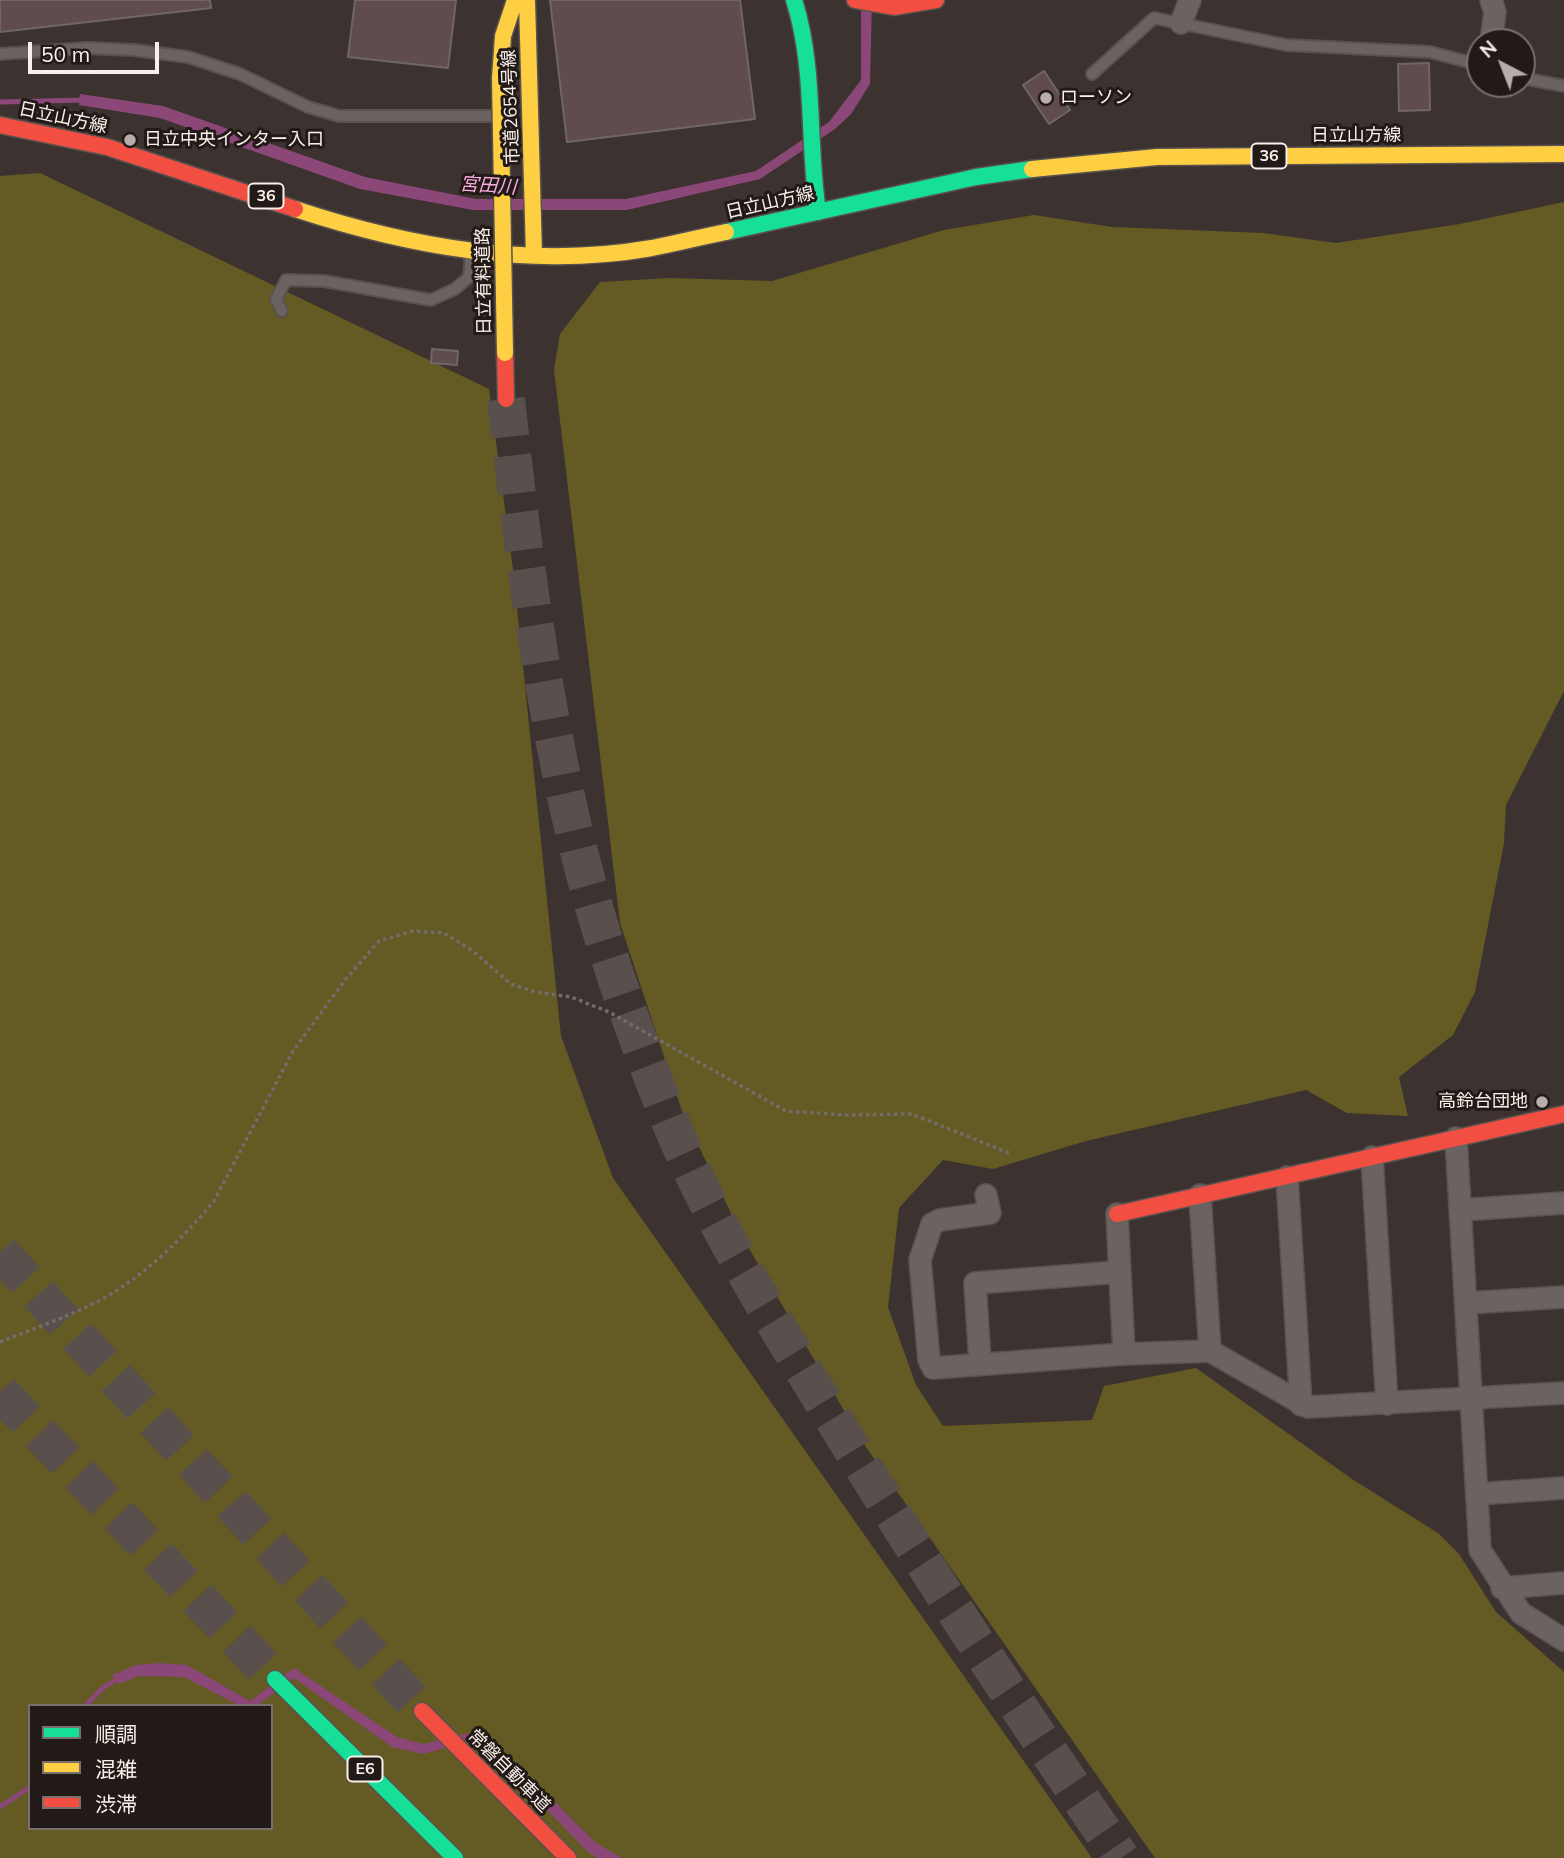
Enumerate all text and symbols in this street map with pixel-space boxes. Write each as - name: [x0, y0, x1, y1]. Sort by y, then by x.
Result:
- scale bar: [32, 28, 163, 72]
- north arrow: [1466, 28, 1536, 98]
- text: N: [1475, 35, 1502, 63]
- text: 50 m: [41, 41, 90, 67]
- street label: 市道2654号線: [498, 49, 524, 165]
- place label: ローソン: [1060, 87, 1132, 109]
- marker: ローソン: [1038, 90, 1054, 106]
- street label: 日立山方線: [17, 98, 109, 138]
- street label: 日立山方線: [1311, 125, 1401, 147]
- place label: 日立中央インター入口: [144, 129, 324, 151]
- marker: 日立中央インター入口: [122, 132, 138, 148]
- road number: 36: [1252, 144, 1286, 168]
- water label: 宮田川: [459, 173, 517, 199]
- street label: 日立山方線: [724, 182, 816, 224]
- road number: 36: [248, 184, 284, 208]
- street label: 日立有料道路: [472, 227, 496, 335]
- place label: 高鈴台団地: [1438, 1091, 1528, 1113]
- marker: 高鈴台団地: [1534, 1094, 1550, 1110]
- legend: [28, 1704, 273, 1830]
- text: 順調: [95, 1721, 137, 1747]
- street label: 常磐自動車道: [463, 1725, 555, 1817]
- text: 混雑: [95, 1756, 137, 1782]
- road number: E6: [348, 1756, 382, 1782]
- text: 渋滞: [95, 1791, 137, 1817]

